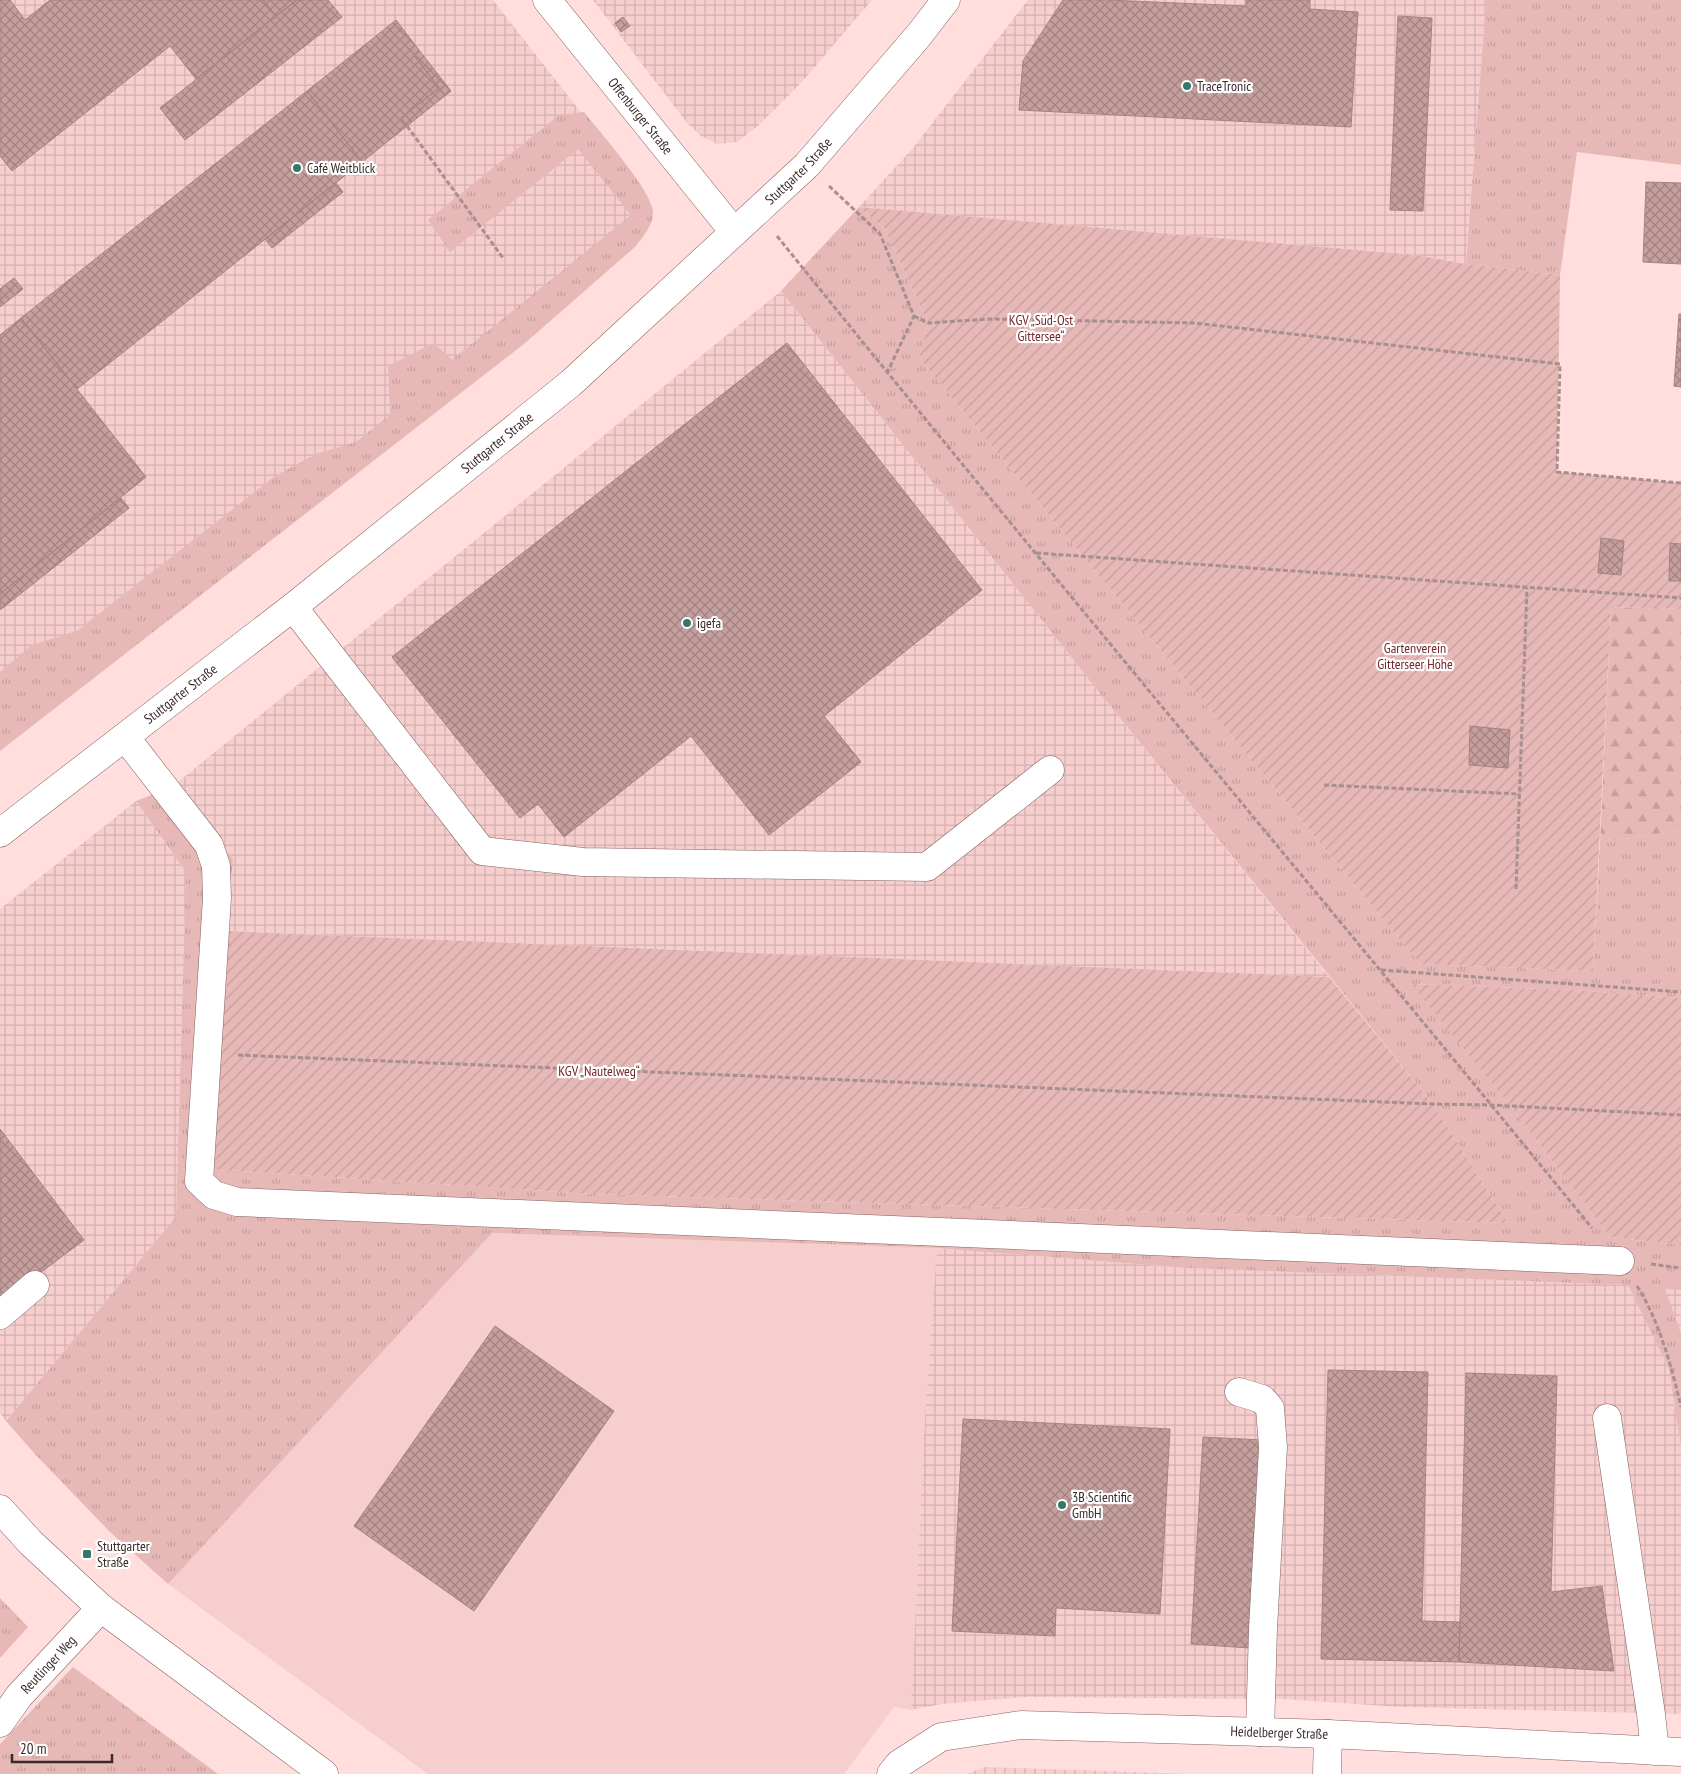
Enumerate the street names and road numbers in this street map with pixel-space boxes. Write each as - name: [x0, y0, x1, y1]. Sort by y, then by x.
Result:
- street label: Offenburger Straße: [604, 74, 677, 158]
- street label: Stuttgarter Straße: [761, 134, 836, 208]
- street label: Stuttgarter Straße: [457, 408, 537, 477]
- street label: Stuttgarter Straße: [140, 660, 221, 728]
- street label: Reutlinger Weg: [17, 1632, 80, 1698]
- street label: Heidelberger Straße: [1230, 1722, 1329, 1743]

